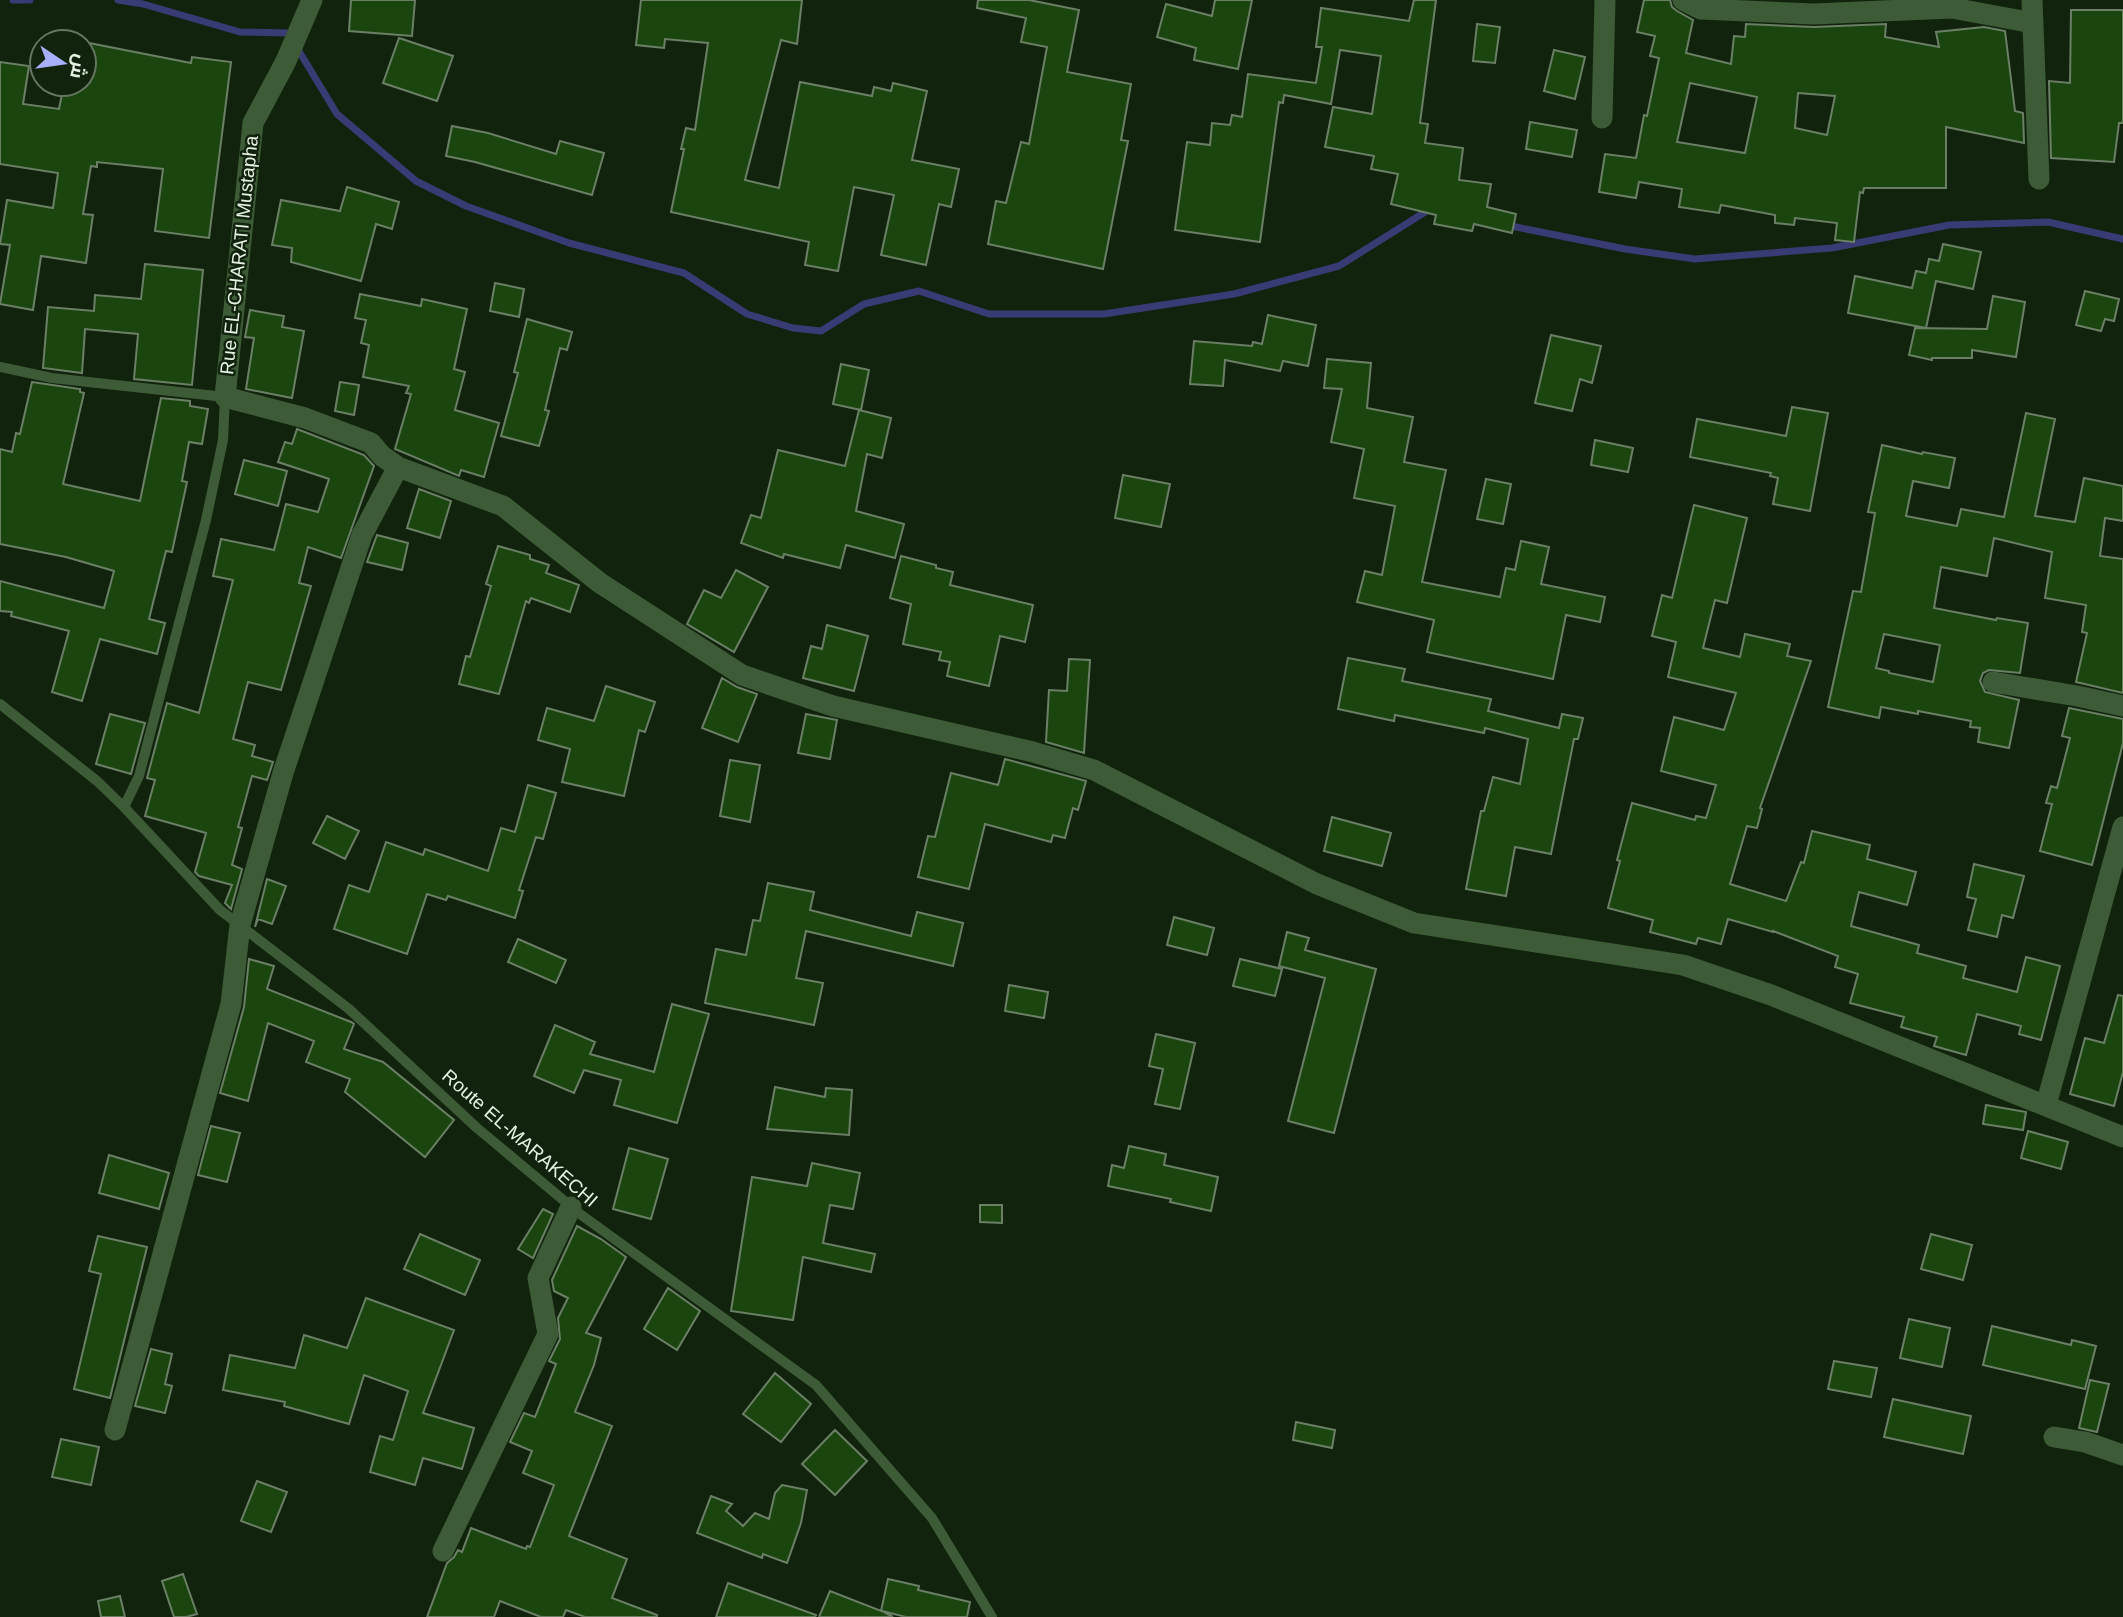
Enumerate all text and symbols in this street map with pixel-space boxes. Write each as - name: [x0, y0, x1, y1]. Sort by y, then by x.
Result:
- north arrow: [28, 28, 98, 98]
- text: ش: [65, 52, 92, 81]
- street label: Rue EL-CHARATI Mustapha: [216, 134, 262, 376]
- street label: Route EL-MARAKECHI: [438, 1065, 602, 1211]

